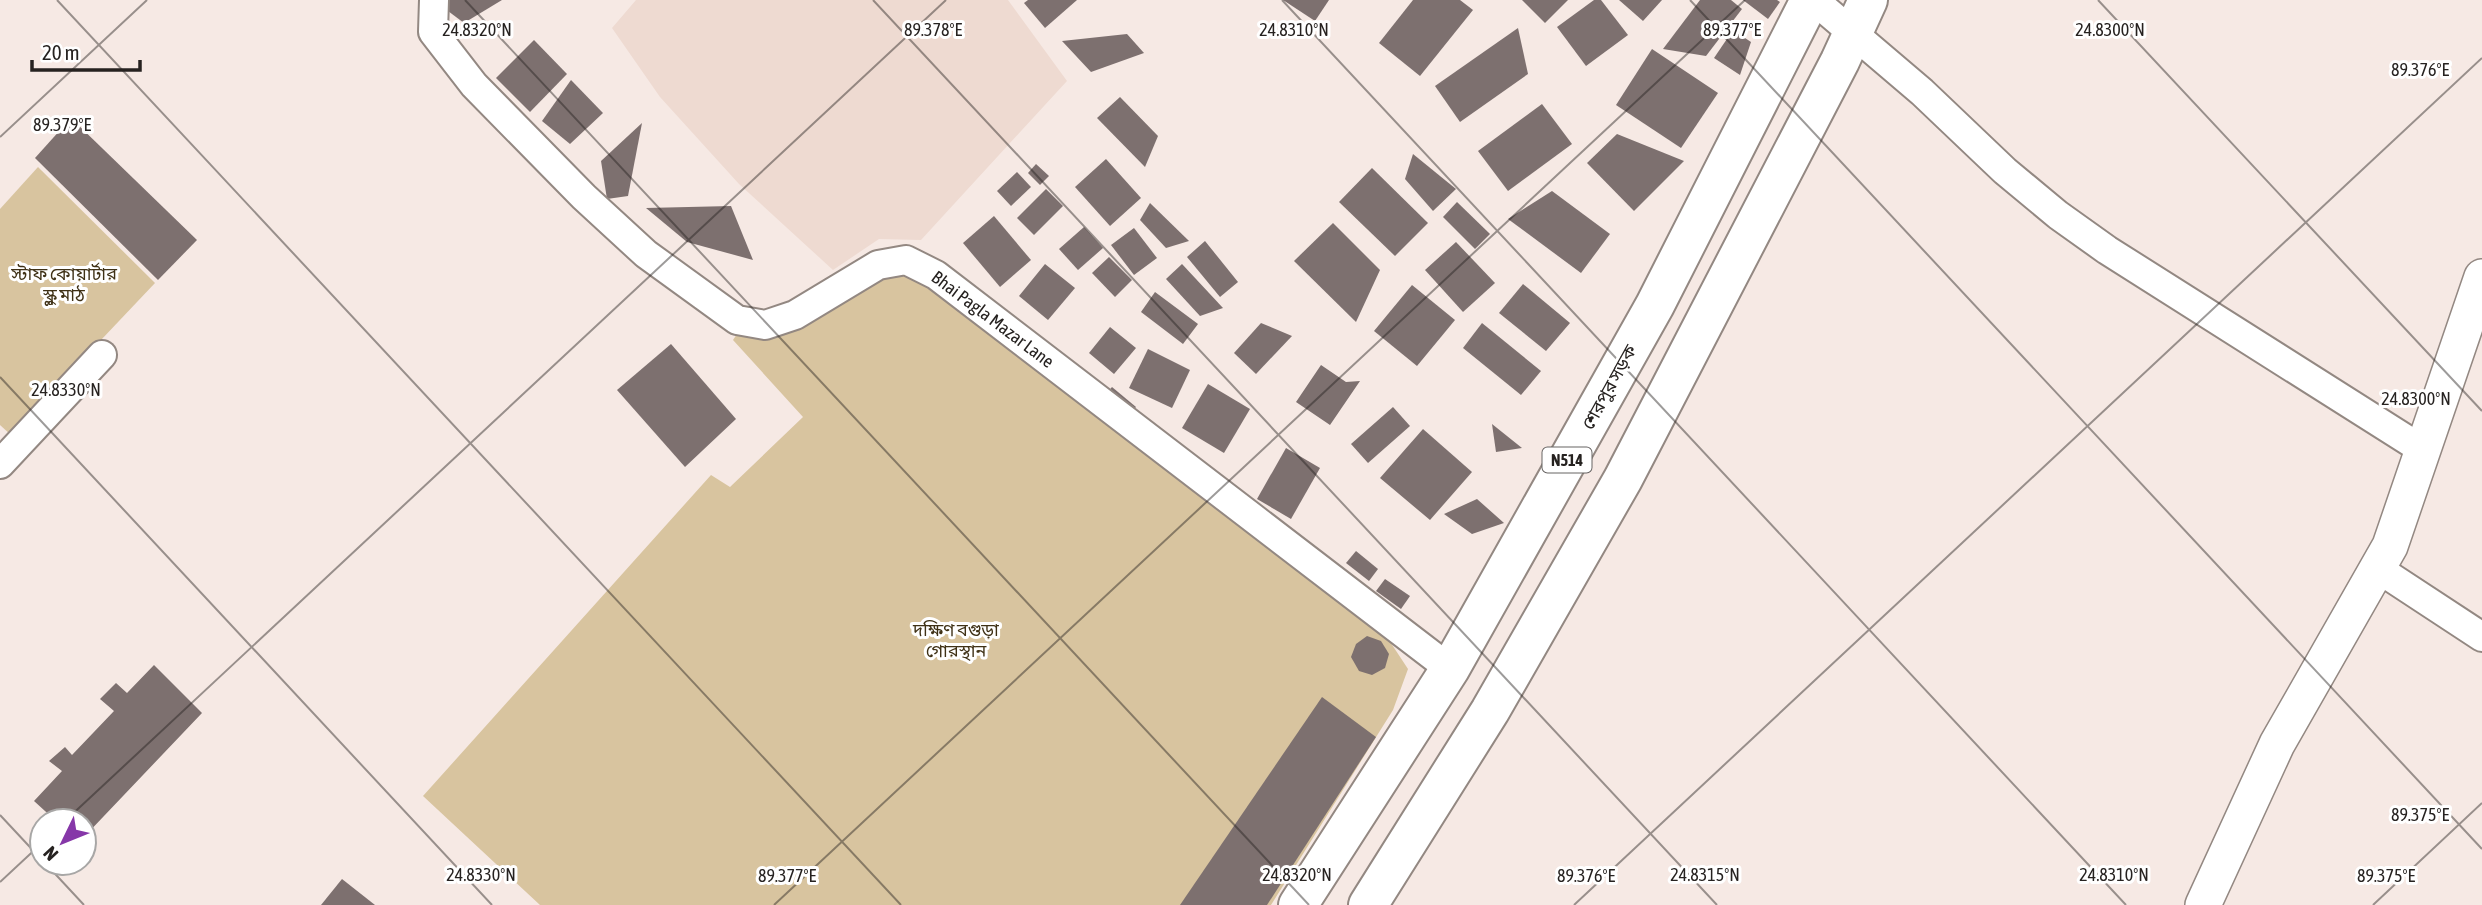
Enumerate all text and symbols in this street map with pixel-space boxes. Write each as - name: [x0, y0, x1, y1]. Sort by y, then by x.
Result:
- text: 24.8320°N: [442, 19, 512, 40]
- text: 89.378°E: [904, 19, 962, 40]
- text: 24.8310°N: [1259, 19, 1329, 40]
- text: 89.377°E: [1703, 19, 1761, 40]
- text: 24.8300°N: [2075, 19, 2145, 40]
- scale bar: [32, 28, 140, 72]
- text: 20 m: [42, 40, 80, 64]
- text: 89.376°E: [2391, 59, 2449, 80]
- text: 89.379°E: [33, 114, 91, 135]
- park label: স্টাফ কোয়ার্টার স্কুল মাঠ: [10, 262, 117, 306]
- street label: Bhai Pagla Mazar Lane: [928, 266, 1058, 372]
- street label: শেরপুর সড়ক: [1577, 341, 1642, 433]
- text: 24.8330°N: [31, 379, 101, 400]
- text: 24.8300°N: [2381, 388, 2451, 409]
- road number: N514: [1542, 447, 1592, 472]
- park label: দক্ষিণ বগুড়া গোরস্থান: [912, 619, 999, 661]
- text: 89.375°E: [2391, 804, 2449, 825]
- north arrow: [28, 807, 98, 877]
- text: N: [39, 842, 62, 865]
- text: 24.8330°N: [446, 864, 516, 885]
- text: 24.8320°N: [1262, 864, 1332, 885]
- text: 24.8315°N: [1670, 864, 1740, 885]
- text: 24.8310°N: [2079, 864, 2149, 885]
- text: 89.377°E: [758, 865, 816, 886]
- text: 89.376°E: [1557, 865, 1615, 886]
- text: 89.375°E: [2357, 865, 2415, 886]

